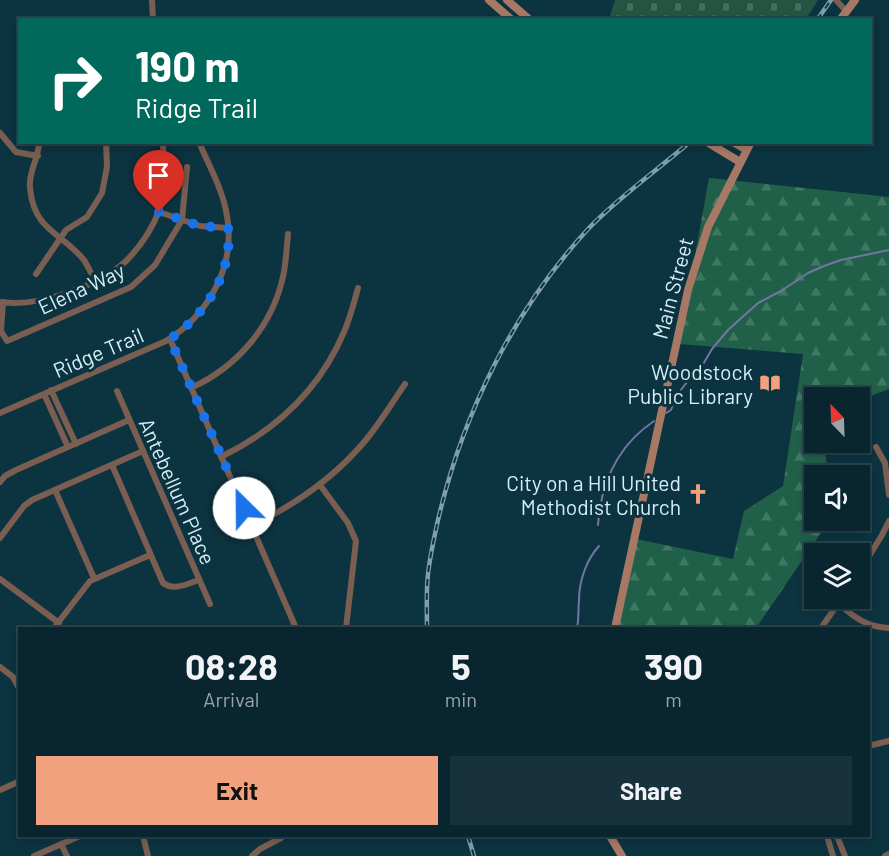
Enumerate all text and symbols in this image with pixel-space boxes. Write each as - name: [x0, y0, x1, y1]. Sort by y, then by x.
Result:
- text: 190 m: [135, 40, 240, 90]
- icon: right: [36, 42, 114, 120]
- text: Ridge Trail: [135, 91, 258, 123]
- pin: [133, 150, 184, 212]
- icon: arrive: [142, 159, 175, 192]
- street label: Main Street: [646, 235, 698, 341]
- street label: Elena Way: [34, 257, 129, 319]
- street label: Ridge Trail: [49, 322, 147, 382]
- place label: Woodstock Public Library: [628, 359, 753, 408]
- library icon: Woodstock Public Library: [758, 371, 782, 395]
- north arrow: [804, 387, 870, 453]
- map controls: [804, 387, 870, 609]
- street label: Antebellum Place: [135, 414, 221, 568]
- button: sound: [804, 465, 870, 531]
- place label: City on a Hill United Methodist Church: [506, 470, 681, 519]
- position arrow: [212, 476, 276, 540]
- church icon: City on a Hill United Methodist Church: [686, 482, 710, 506]
- button: layers: [804, 543, 870, 609]
- text: 08:28: [185, 644, 278, 687]
- text: 5: [451, 644, 471, 687]
- text: 390: [644, 644, 703, 687]
- text: Arrival: [203, 687, 259, 711]
- text: min: [445, 687, 477, 711]
- text: m: [665, 687, 682, 711]
- button: Exit: [36, 756, 438, 825]
- button: Share: [450, 756, 852, 825]

